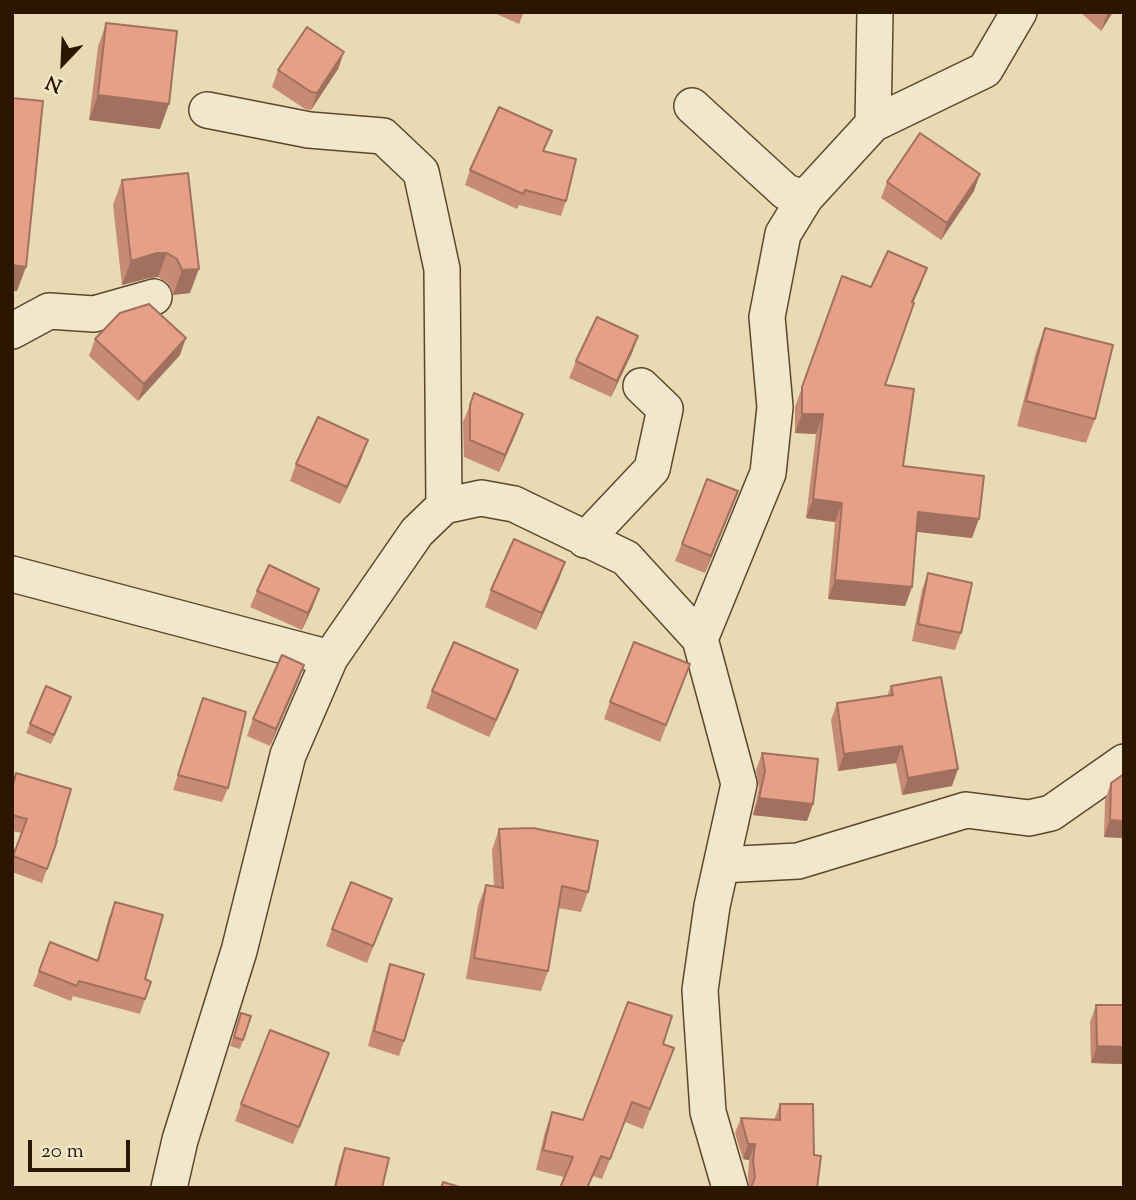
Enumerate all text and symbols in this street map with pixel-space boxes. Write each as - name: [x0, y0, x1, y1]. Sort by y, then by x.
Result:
- north arrow: [28, 28, 98, 98]
- text: N: [42, 67, 67, 98]
- scale bar: [32, 1126, 133, 1170]
- text: 20 m: [41, 1137, 84, 1167]

